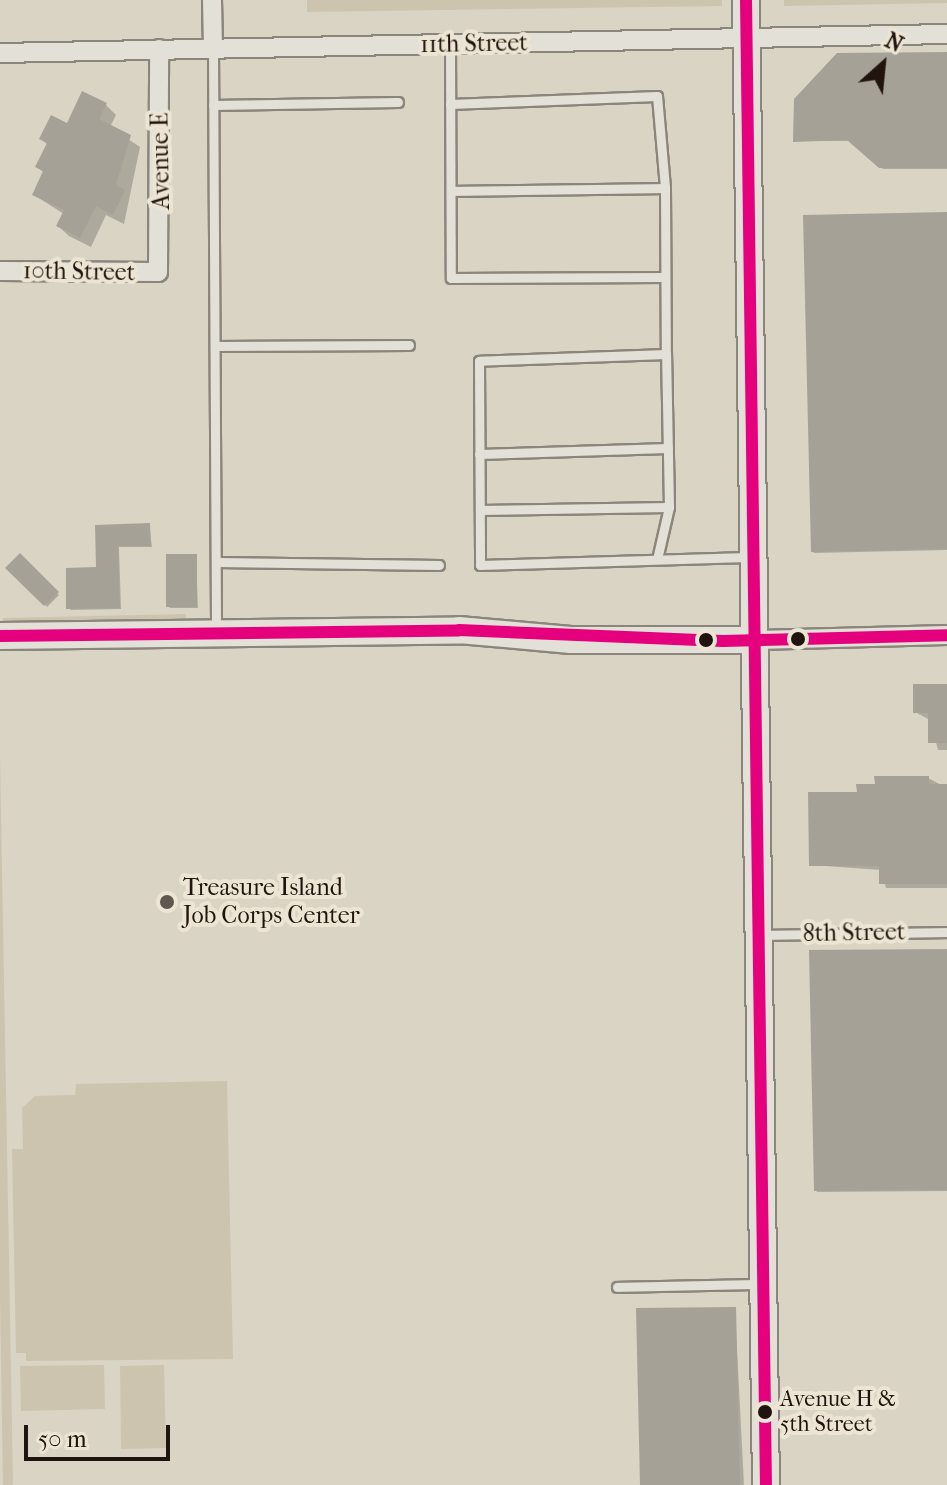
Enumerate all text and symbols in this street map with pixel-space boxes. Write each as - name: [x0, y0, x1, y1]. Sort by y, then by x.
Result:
- north arrow: [843, 24, 923, 104]
- text: N: [881, 27, 907, 58]
- street label: 11th Street: [420, 29, 528, 59]
- street label: Avenue E: [146, 112, 176, 210]
- street label: 10th Street: [23, 257, 135, 287]
- unlabelled marker: [790, 631, 806, 647]
- unlabelled marker: [698, 632, 714, 648]
- place label: Treasure Island Job Corps Center: [183, 874, 360, 930]
- marker: Treasure Island Job Corps Center: [158, 893, 176, 911]
- street label: 8th Street: [802, 918, 906, 948]
- place label: Avenue H & 5th Street: [780, 1386, 896, 1438]
- marker: Avenue H & 5th Street: [757, 1404, 773, 1420]
- scale bar: [28, 1409, 174, 1459]
- text: 50 m: [38, 1425, 87, 1453]

